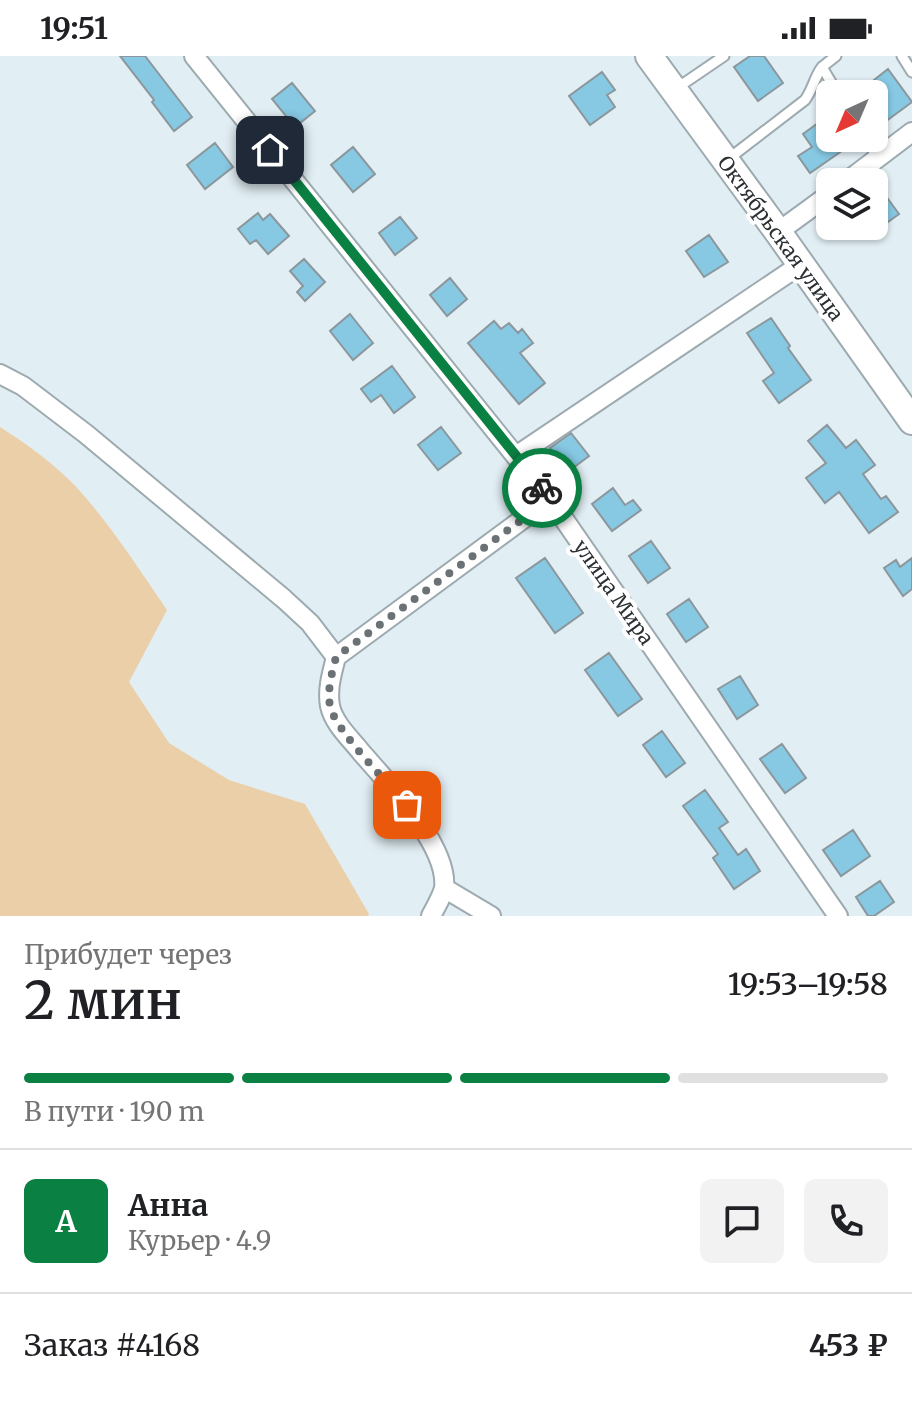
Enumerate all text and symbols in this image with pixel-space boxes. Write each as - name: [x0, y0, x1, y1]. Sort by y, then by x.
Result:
- text: 19:51: [40, 9, 108, 47]
- north arrow: [816, 80, 888, 152]
- map controls: [816, 80, 888, 240]
- pin: [236, 116, 304, 184]
- icon: home: [248, 128, 292, 172]
- street label: Октябрьская улица: [713, 151, 850, 326]
- button: layers: [816, 168, 888, 240]
- courier: [502, 448, 582, 528]
- icon: bike: [520, 466, 564, 510]
- street label: улица Мира: [569, 535, 660, 650]
- pin: [373, 771, 441, 839]
- icon: bag: [385, 783, 429, 827]
- text: Прибудет через: [24, 938, 232, 971]
- text: 19:53–19:58: [728, 965, 888, 1003]
- text: 2 мин: [24, 968, 182, 1033]
- text: В пути · 190 m: [24, 1095, 204, 1128]
- button: chat: [700, 1179, 784, 1263]
- button: phone: [804, 1179, 888, 1263]
- text: Анна: [128, 1186, 208, 1224]
- text: А: [55, 1202, 77, 1240]
- text: Курьер · 4.9: [128, 1224, 272, 1257]
- text: Заказ #4168: [24, 1326, 200, 1364]
- text: 453 ₽: [809, 1326, 888, 1364]

